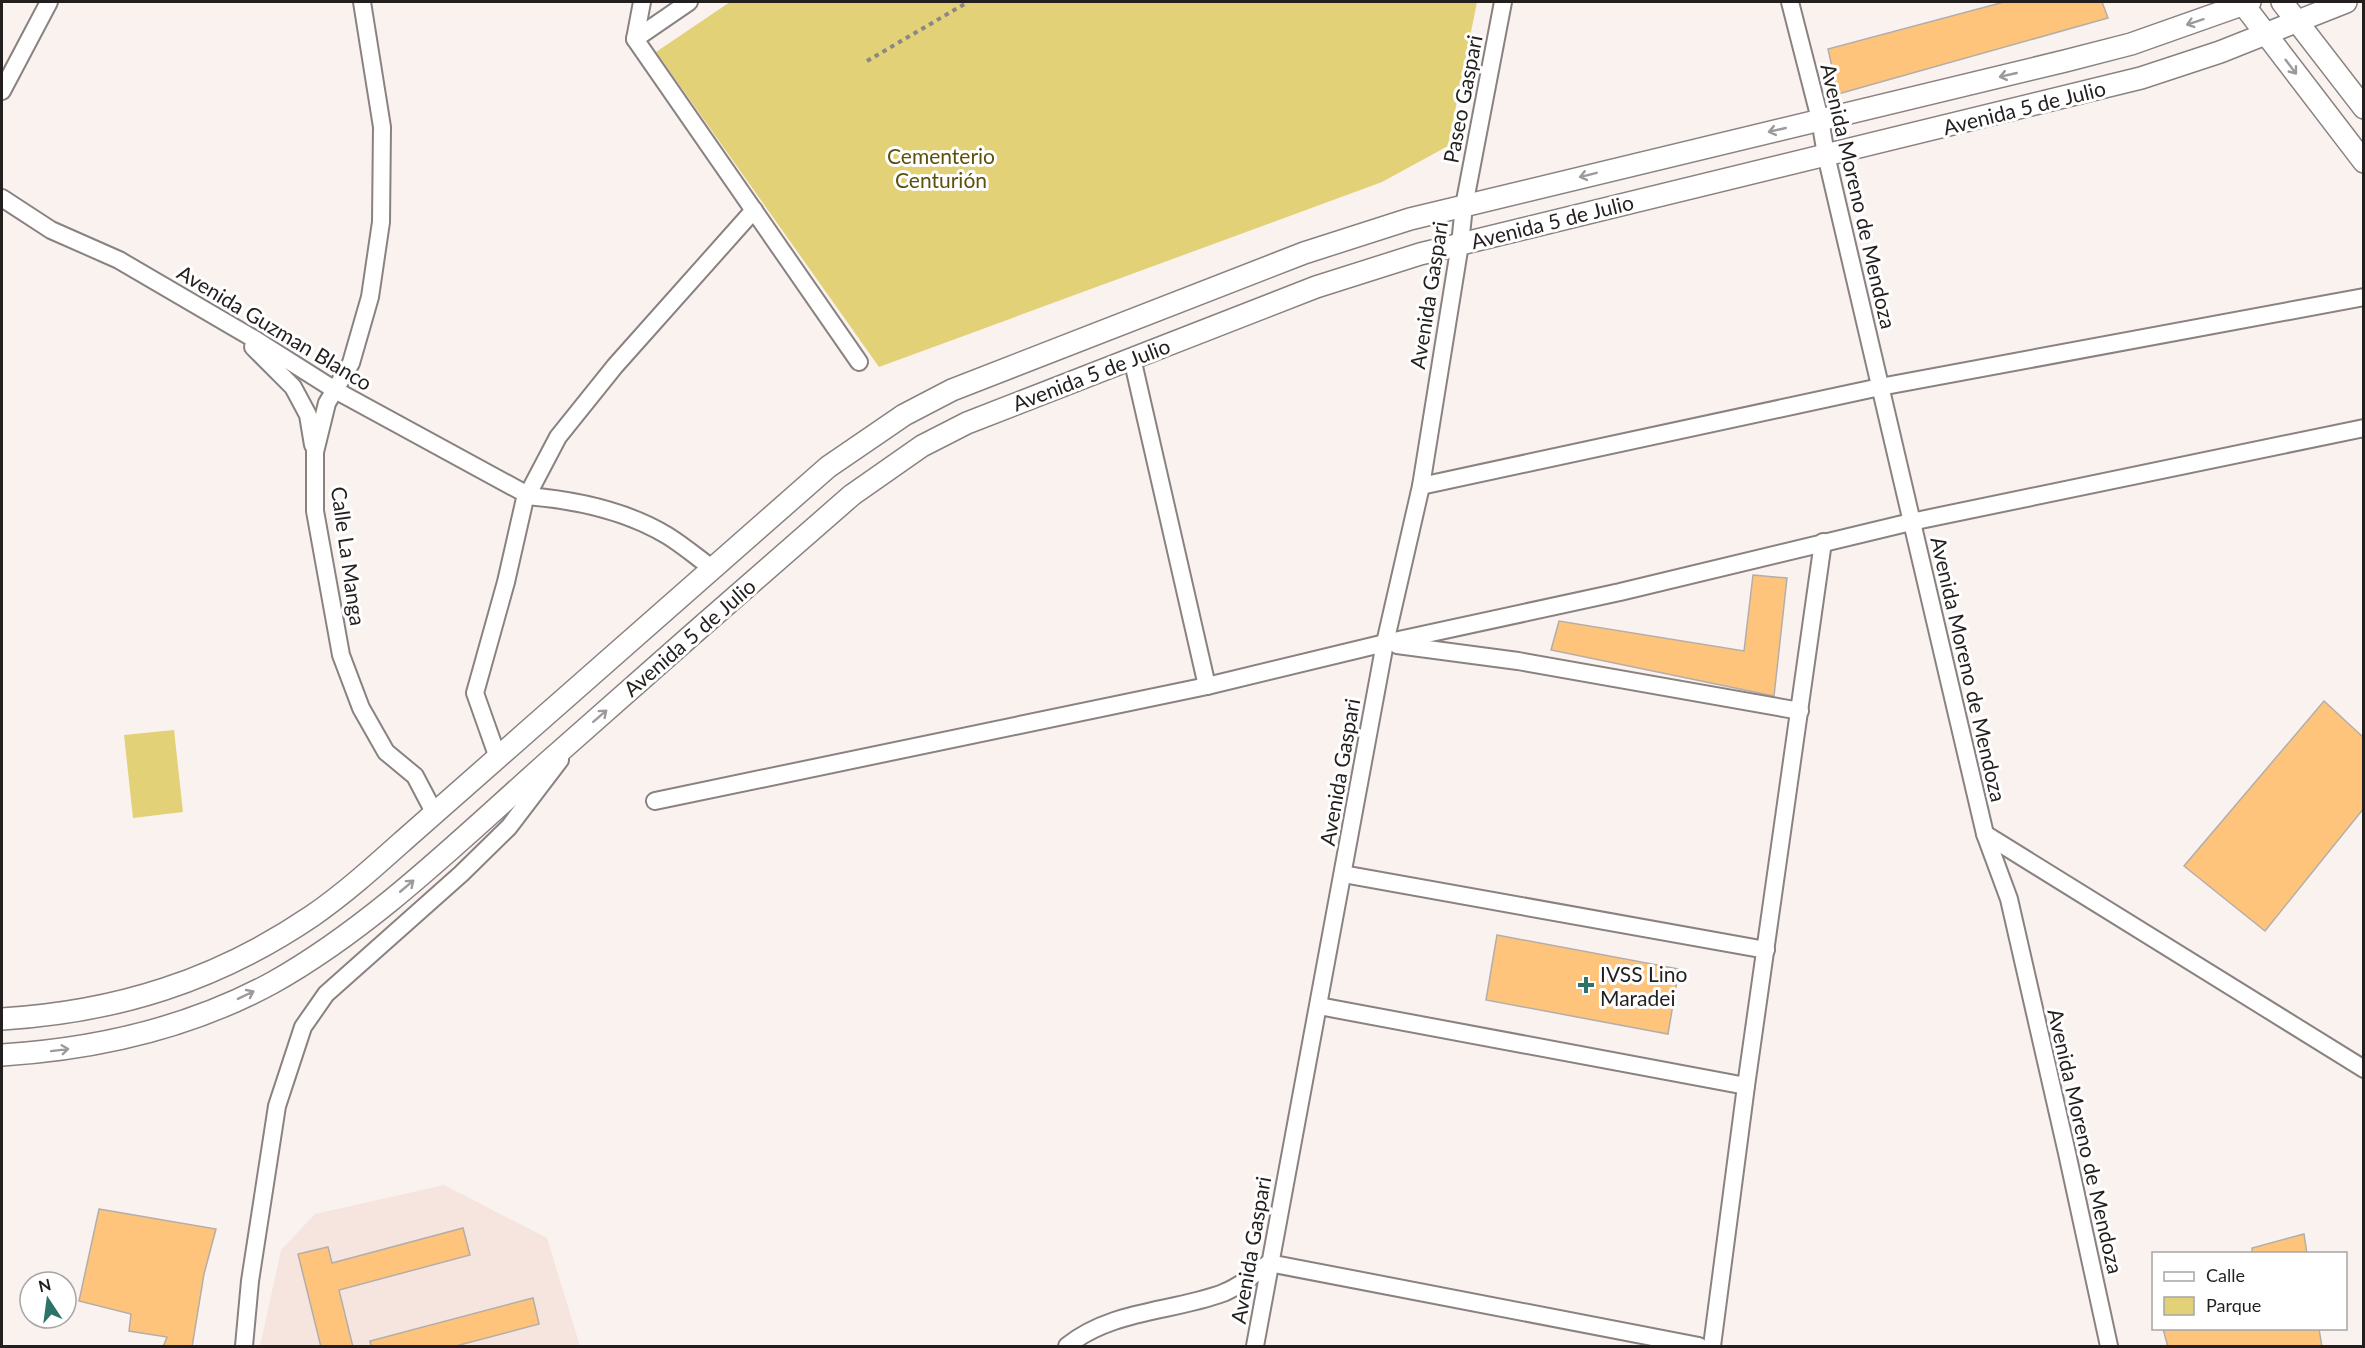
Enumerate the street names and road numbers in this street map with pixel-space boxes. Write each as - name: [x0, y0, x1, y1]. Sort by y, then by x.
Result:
- street label: Paseo Gaspari: [1437, 33, 1487, 165]
- street label: Avenida Moreno de Mendoza: [1816, 61, 1902, 331]
- street label: Avenida 5 de Julio: [1940, 75, 2108, 139]
- street label: Avenida 5 de Julio: [1468, 189, 1636, 253]
- street label: Avenida Gaspari: [1404, 219, 1452, 371]
- street label: Avenida Guzman Blanco: [173, 259, 377, 395]
- street label: Avenida 5 de Julio: [1009, 332, 1173, 416]
- street label: Calle La Manga: [327, 485, 371, 627]
- street label: Avenida Moreno de Mendoza: [1926, 534, 2012, 804]
- street label: Avenida 5 de Julio: [618, 573, 760, 701]
- street label: Avenida Gaspari: [1314, 696, 1364, 848]
- street label: Avenida Moreno de Mendoza: [2043, 1006, 2129, 1276]
- street label: Avenida Gaspari: [1225, 1174, 1275, 1326]

